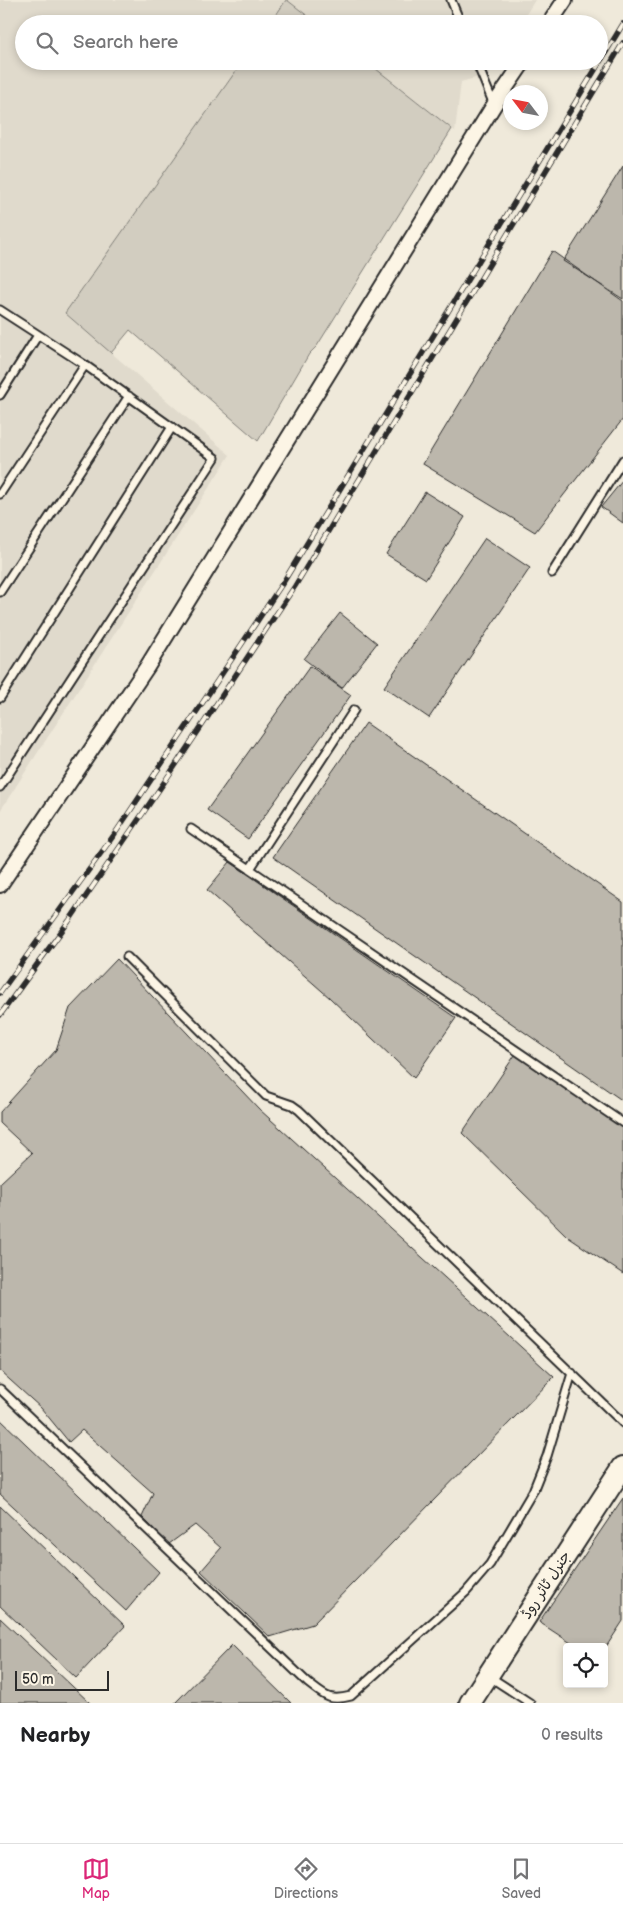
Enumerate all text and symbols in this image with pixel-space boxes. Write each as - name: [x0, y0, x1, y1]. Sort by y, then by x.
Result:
- search box: [15, 15, 608, 70]
- icon: search: [33, 29, 61, 57]
- text: Search here: [73, 31, 178, 54]
- north arrow: [503, 85, 548, 130]
- street label: جنرل ٹائر روڈ: [517, 1547, 575, 1623]
- map controls: [563, 1643, 608, 1688]
- button: locate: [563, 1643, 608, 1688]
- scale bar: [15, 1668, 109, 1691]
- text: 50 m: [22, 1671, 54, 1688]
- text: Nearby: [20, 1723, 90, 1748]
- text: 0 results: [541, 1726, 603, 1745]
- tab: Map: [82, 1855, 110, 1902]
- tab: Directions: [274, 1855, 338, 1902]
- tab: Saved: [502, 1855, 541, 1902]

